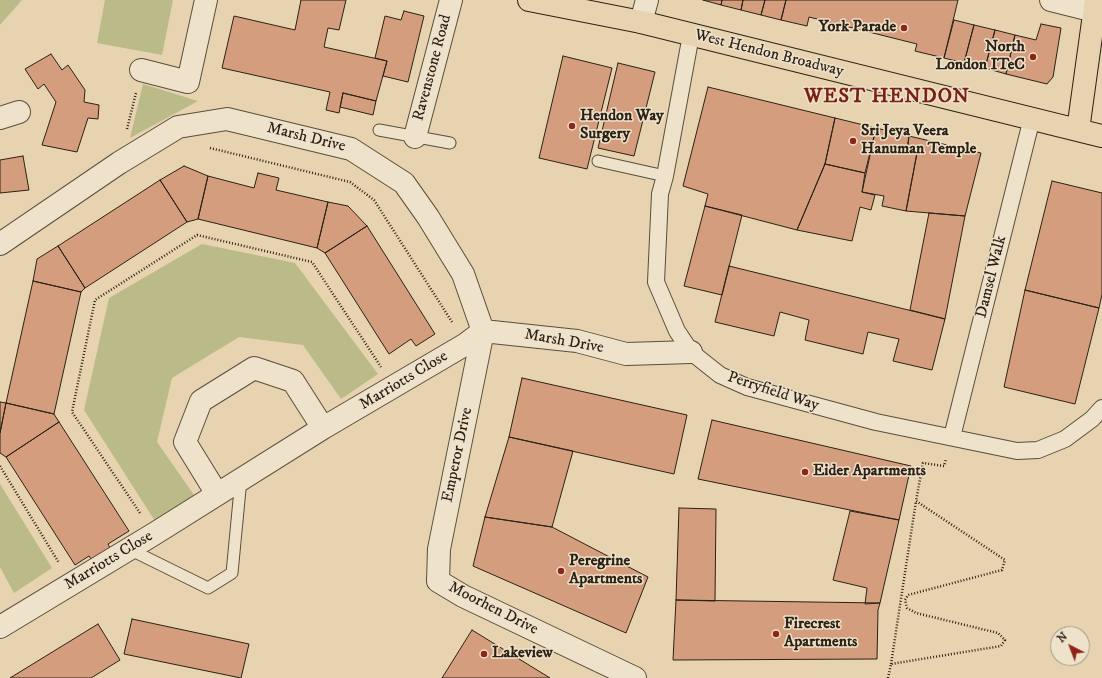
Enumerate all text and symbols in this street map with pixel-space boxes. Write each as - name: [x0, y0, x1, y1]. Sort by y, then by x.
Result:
- street label: Ravenstone Road: [410, 13, 456, 123]
- place label: York Parade: [819, 18, 896, 38]
- marker: York Parade: [899, 23, 909, 33]
- street label: West Hendon Broadway: [692, 26, 846, 82]
- place label: North London ITeC: [935, 38, 1025, 76]
- marker: North London ITeC: [1028, 52, 1038, 62]
- district label: WEST HENDON: [804, 86, 970, 110]
- place label: Hendon Way Surgery: [580, 107, 664, 145]
- street label: Marsh Drive: [265, 119, 347, 157]
- marker: Hendon Way Surgery: [567, 121, 577, 131]
- place label: Sri Jeya Veera Hanuman Temple: [861, 122, 976, 160]
- marker: Sri Jeya Veera Hanuman Temple: [848, 136, 858, 146]
- street label: Damsel Walk: [973, 234, 1011, 320]
- street label: Marsh Drive: [523, 326, 605, 358]
- street label: Marriotts Close: [356, 347, 452, 415]
- street label: Perryfield Way: [725, 368, 821, 416]
- street label: Emperor Drive: [439, 406, 477, 504]
- place label: Eider Apartments: [813, 462, 926, 482]
- marker: Eider Apartments: [800, 467, 810, 477]
- street label: Marriotts Close: [61, 527, 157, 595]
- place label: Peregrine Apartments: [569, 552, 642, 590]
- marker: Peregrine Apartments: [556, 566, 566, 576]
- street label: Moorhen Drive: [445, 578, 541, 640]
- place label: Firecrest Apartments: [784, 615, 857, 653]
- north arrow: [1050, 626, 1090, 666]
- marker: Firecrest Apartments: [771, 629, 781, 639]
- text: N: [1055, 630, 1071, 646]
- place label: Lakeview: [492, 644, 553, 664]
- marker: Lakeview: [479, 649, 489, 659]

